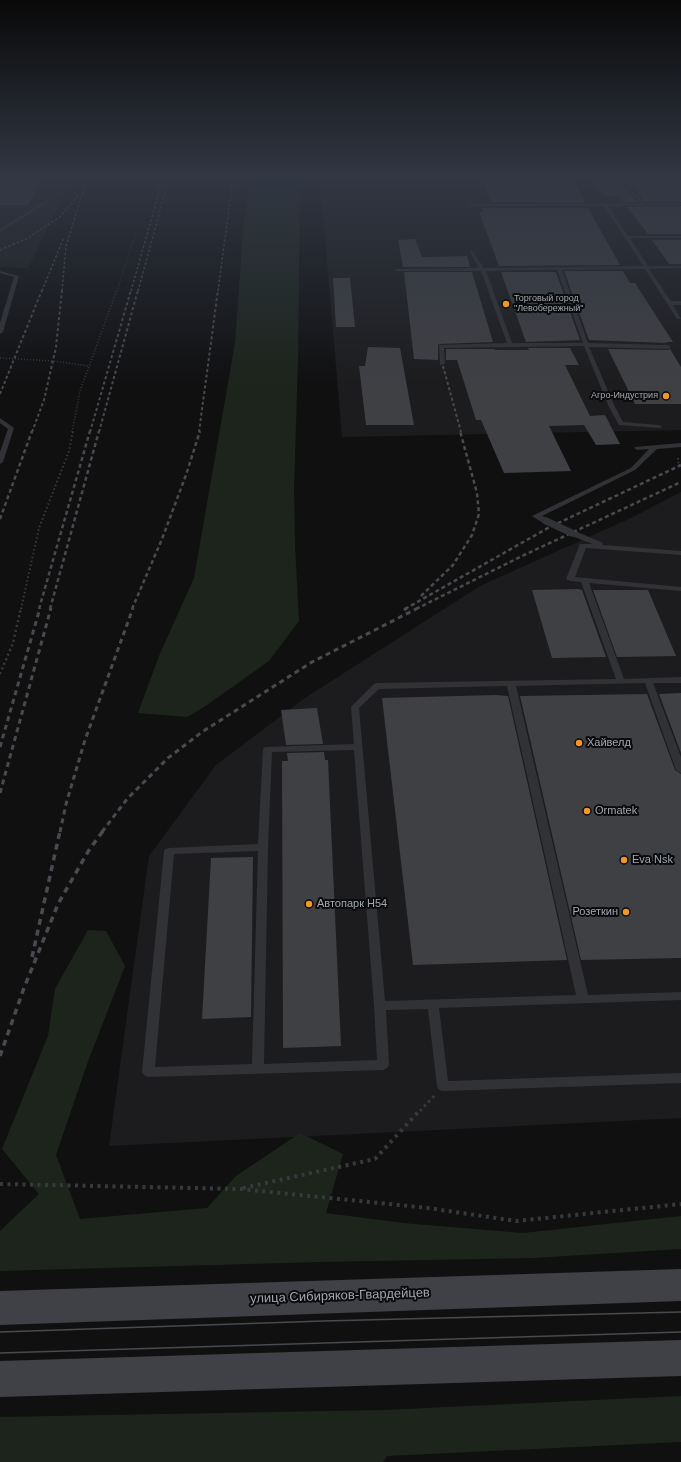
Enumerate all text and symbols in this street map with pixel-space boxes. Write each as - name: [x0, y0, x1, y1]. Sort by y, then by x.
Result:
- place label: Торговый город "Левобережный": [514, 294, 583, 315]
- marker: Торговый город "Левобережный": [501, 299, 511, 309]
- place label: Агро-Индустрия: [591, 391, 658, 401]
- marker: Агро-Индустрия: [661, 391, 671, 401]
- place label: Хайвелд: [587, 736, 631, 750]
- marker: Хайвелд: [574, 738, 584, 748]
- place label: Ormatek: [595, 804, 637, 818]
- marker: Ormatek: [582, 806, 592, 816]
- place label: Eva Nsk: [632, 853, 673, 867]
- marker: Eva Nsk: [619, 855, 629, 865]
- place label: Автопарк Н54: [317, 897, 387, 911]
- marker: Автопарк Н54: [304, 899, 314, 909]
- place label: Розеткин: [572, 905, 618, 919]
- marker: Розеткин: [621, 907, 631, 917]
- street label: улица Сибиряков-Гвардейцев: [250, 1285, 430, 1307]

